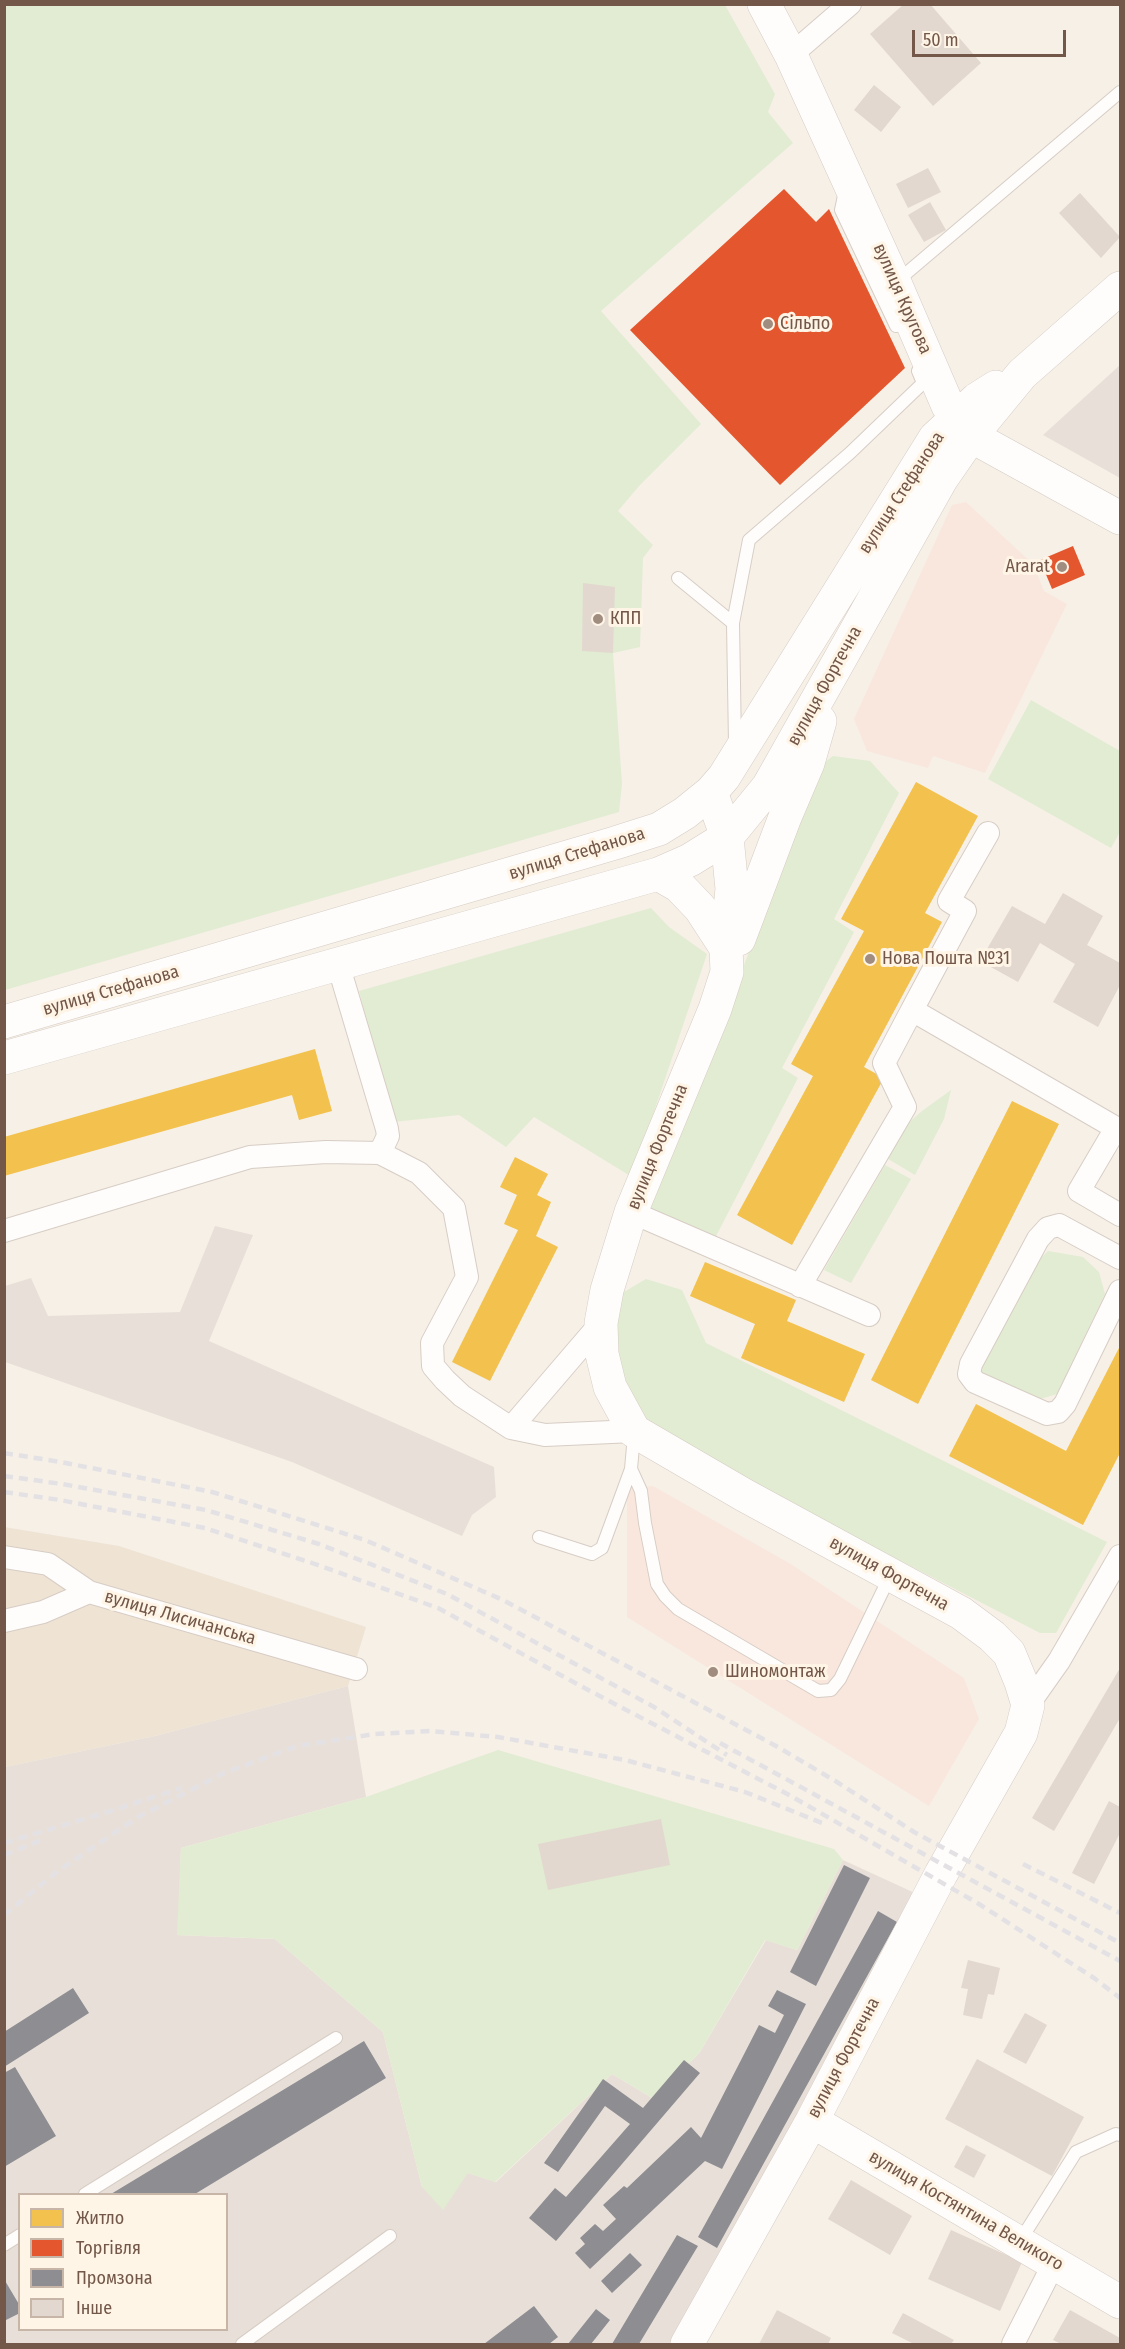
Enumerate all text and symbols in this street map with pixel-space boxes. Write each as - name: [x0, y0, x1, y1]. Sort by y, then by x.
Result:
- scale bar: [915, 18, 1070, 56]
- text: 50 m: [923, 29, 959, 51]
- street label: вулиця Кругова: [868, 240, 936, 358]
- place label: Сільпо: [780, 313, 830, 335]
- marker: Сільпо: [761, 317, 775, 331]
- street label: вулиця Стефанова: [855, 428, 949, 558]
- place label: Ararat: [1006, 556, 1050, 578]
- marker: Ararat: [1055, 560, 1069, 574]
- place label: КПП: [610, 608, 641, 630]
- marker: КПП: [591, 612, 605, 626]
- street label: вулиця Фортечна: [783, 623, 867, 749]
- street label: вулиця Стефанова: [506, 823, 648, 885]
- place label: Нова Пошта №31: [882, 948, 1010, 970]
- marker: Нова Пошта №31: [863, 952, 877, 966]
- street label: вулиця Стефанова: [40, 961, 182, 1021]
- street label: вулиця Фортечна: [623, 1081, 693, 1213]
- street label: вулиця Фортечна: [826, 1532, 952, 1616]
- street label: вулиця Лисичанська: [102, 1586, 258, 1650]
- place label: Шиномонтаж: [725, 1661, 826, 1683]
- marker: Шиномонтаж: [706, 1665, 720, 1679]
- street label: вулиця Фортечна: [803, 1994, 885, 2122]
- street label: вулиця Костянтина Великого: [865, 2146, 1067, 2276]
- legend: [18, 2193, 228, 2331]
- text: Житло: [76, 2207, 124, 2229]
- text: Торгівля: [76, 2237, 141, 2259]
- text: Промзона: [76, 2267, 153, 2289]
- text: Інше: [76, 2297, 112, 2319]

